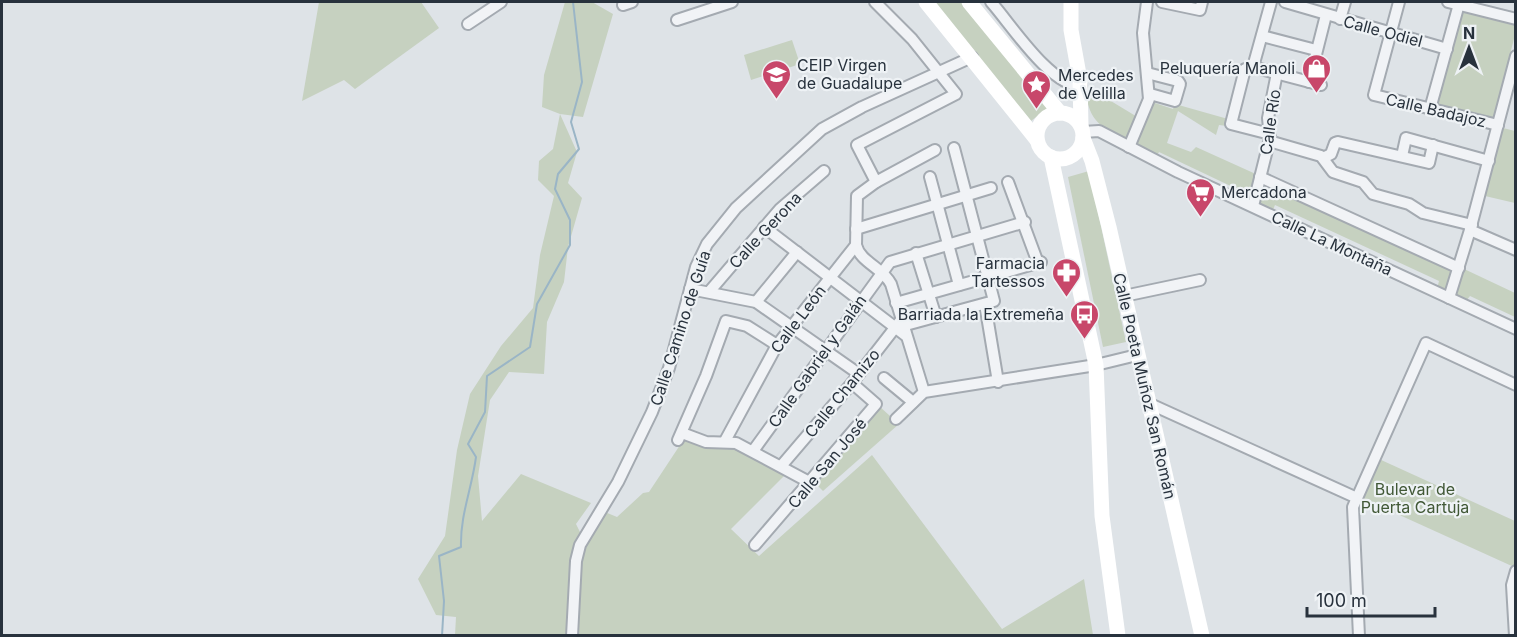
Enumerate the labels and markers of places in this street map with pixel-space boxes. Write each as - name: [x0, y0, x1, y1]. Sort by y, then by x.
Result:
- shop icon: Peluquería Manoli: [1300, 52, 1332, 94]
- place label: CEIP Virgen de Guadalupe: [797, 55, 902, 93]
- school or university icon: CEIP Virgen de Guadalupe: [760, 58, 792, 100]
- place label: Peluquería Manoli: [1160, 58, 1295, 78]
- place label: Mercedes de Velilla: [1058, 65, 1134, 103]
- place icon: Mercedes de Velilla: [1021, 68, 1053, 110]
- supermarket icon: Mercadona: [1184, 176, 1216, 218]
- place label: Mercadona: [1221, 182, 1307, 202]
- place label: Farmacia Tartessos: [971, 253, 1045, 291]
- pharmacy icon: Farmacia Tartessos: [1050, 256, 1082, 298]
- bus stop icon: Barriada la Extremeña: [1069, 298, 1101, 340]
- place label: Barriada la Extremeña: [898, 304, 1064, 324]

